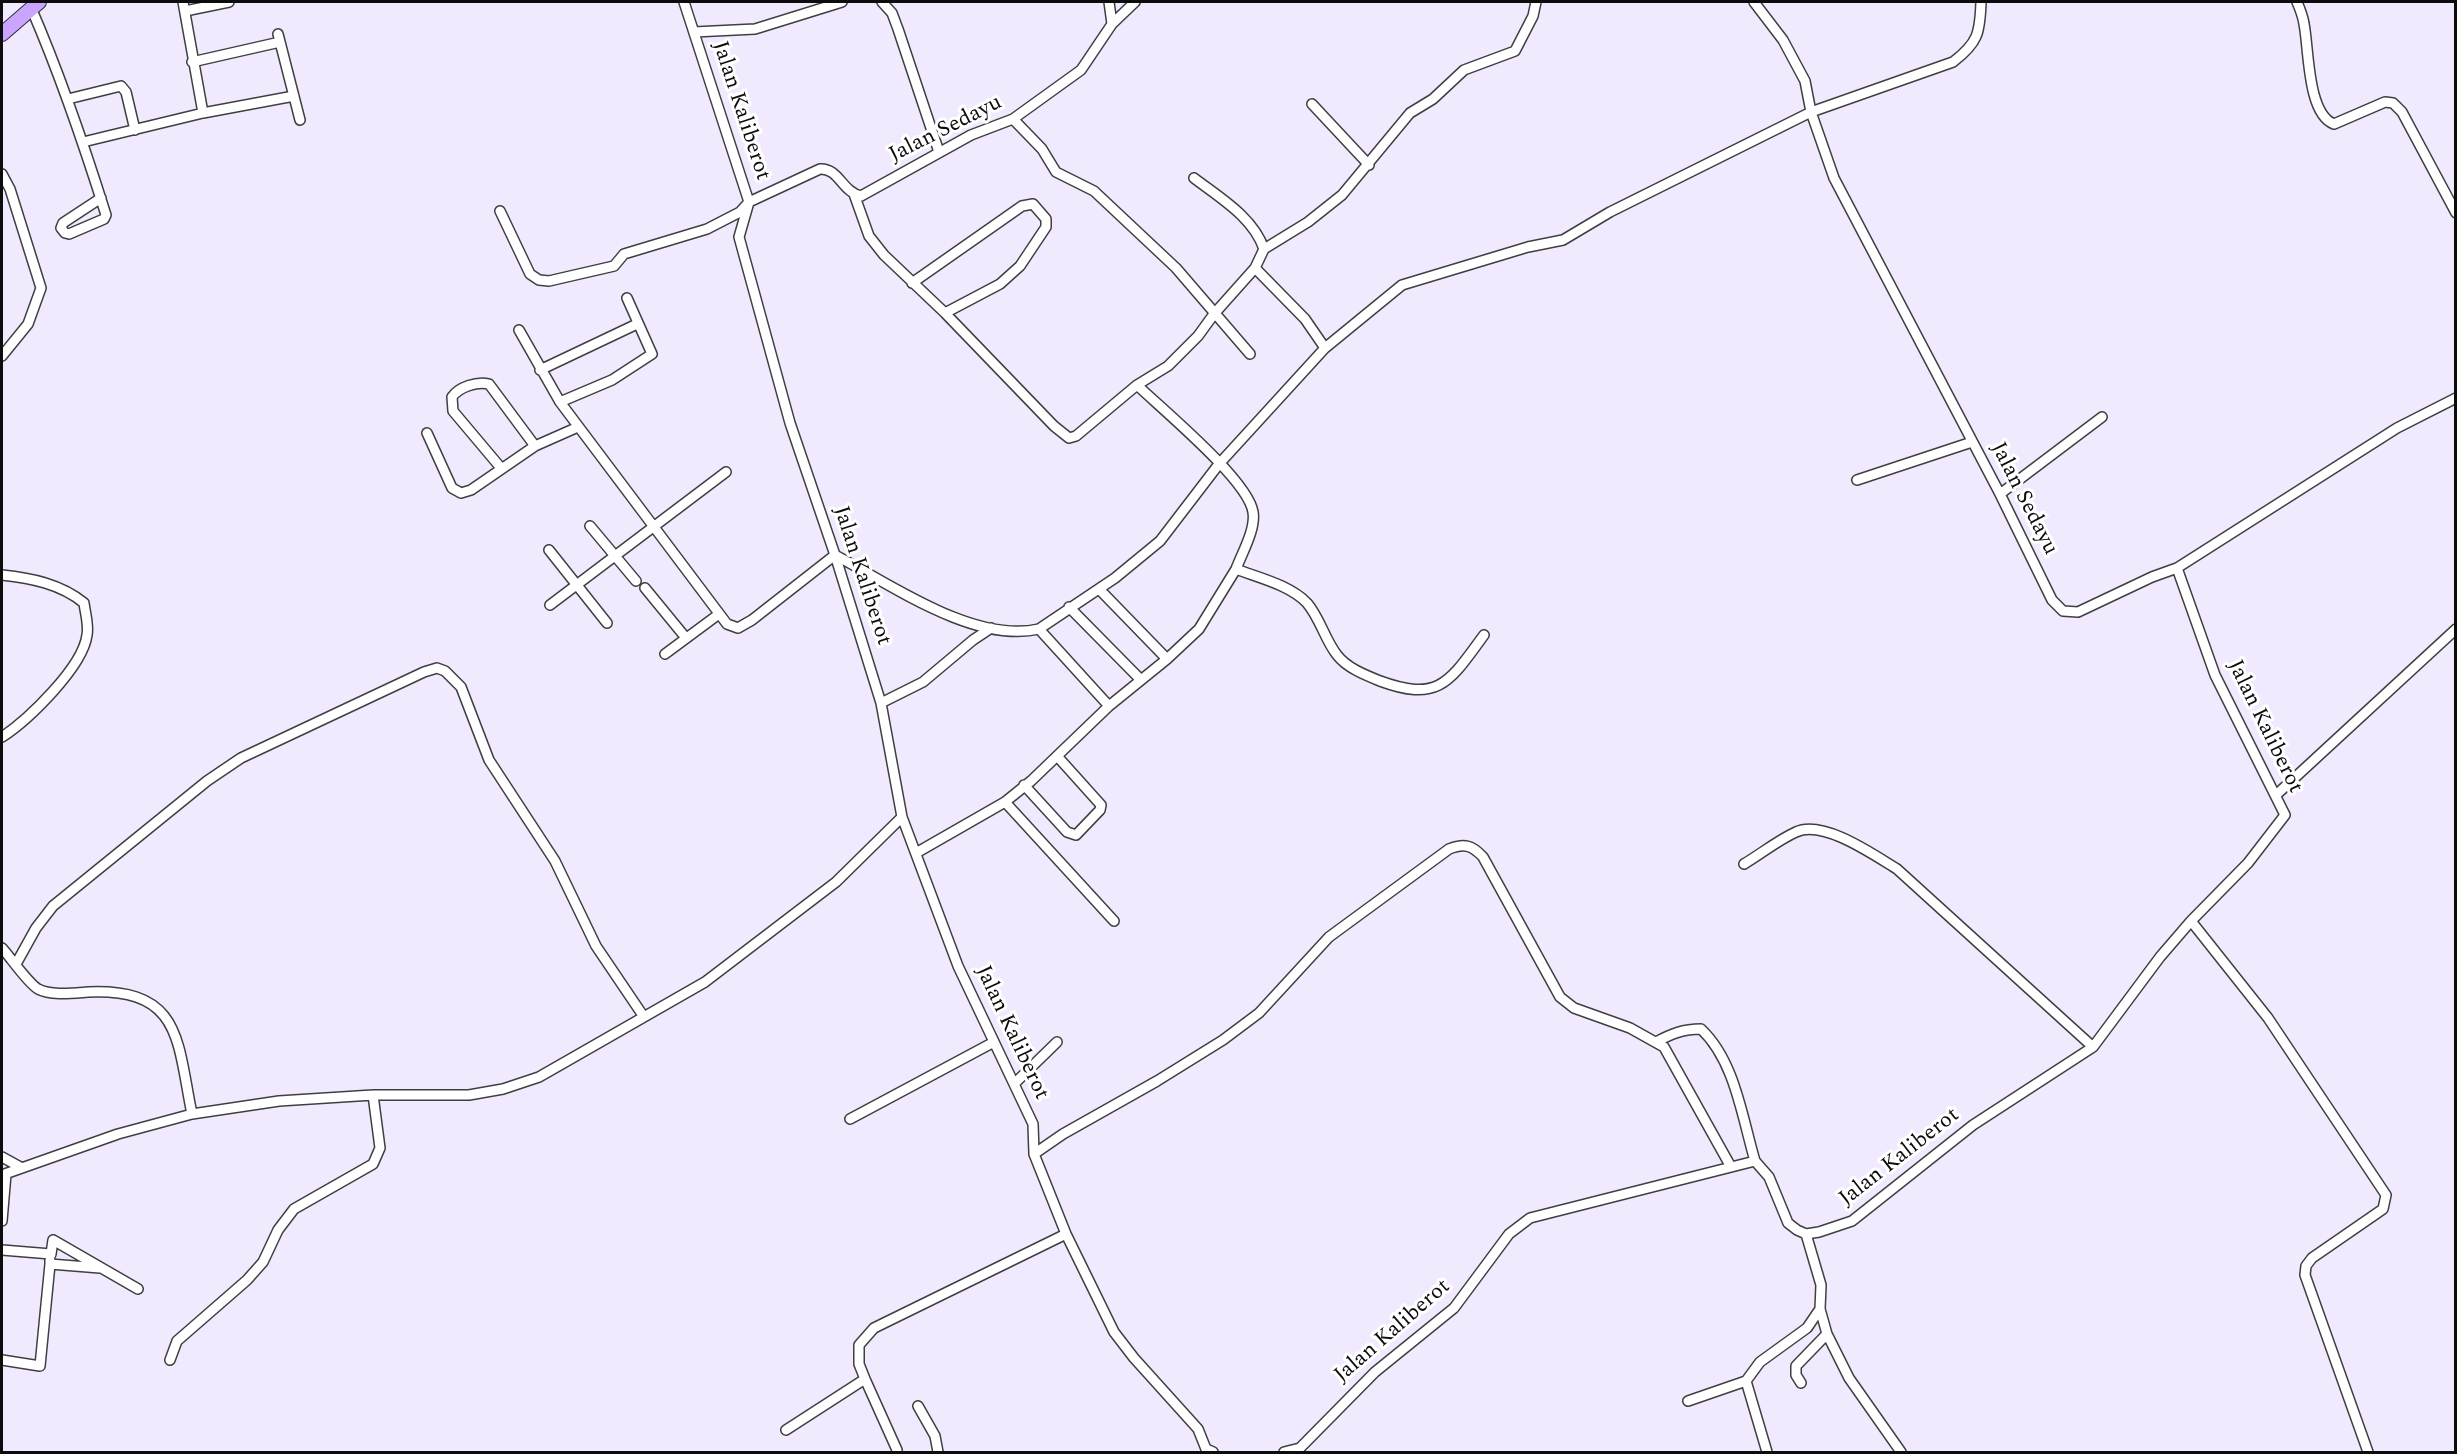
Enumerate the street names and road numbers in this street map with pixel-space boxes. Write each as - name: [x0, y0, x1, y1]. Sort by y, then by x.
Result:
- street label: Jalan Kaliberot: [705, 38, 775, 184]
- street label: Jalan Sedayu: [885, 90, 1007, 170]
- street label: Jalan Sedayu: [1983, 438, 2063, 560]
- street label: Jalan Kaliberot: [826, 503, 896, 649]
- street label: Jalan Kaliberot: [2220, 656, 2308, 798]
- street label: Jalan Kaliberot: [968, 962, 1054, 1104]
- street label: Jalan Kaliberot: [1835, 1103, 1965, 1213]
- street label: Jalan Kaliberot: [1330, 1274, 1456, 1390]

